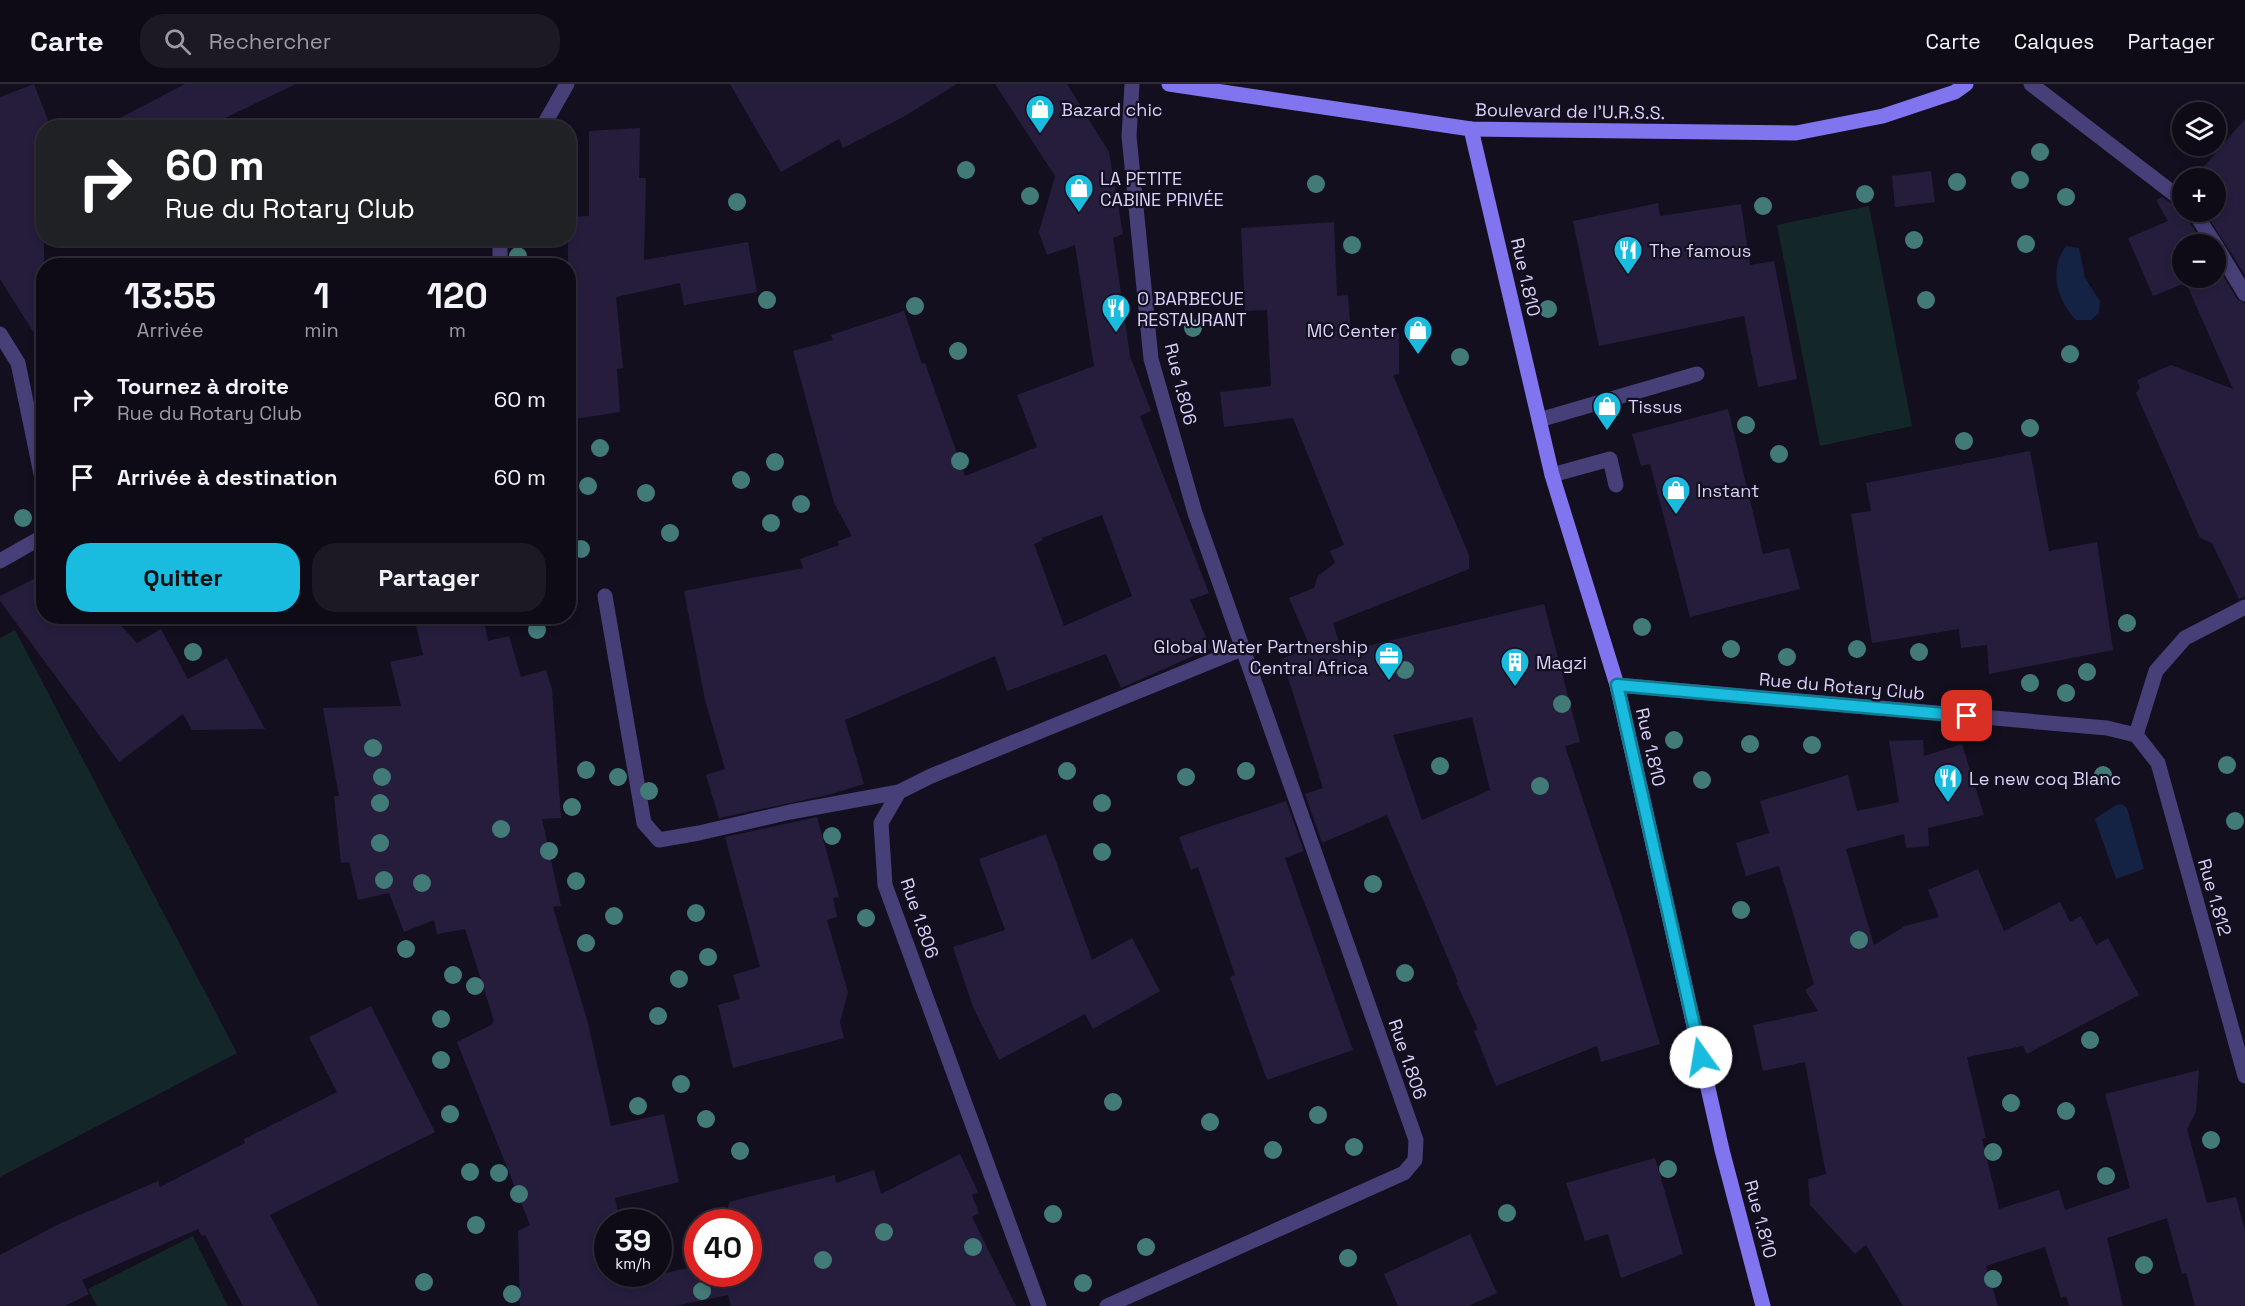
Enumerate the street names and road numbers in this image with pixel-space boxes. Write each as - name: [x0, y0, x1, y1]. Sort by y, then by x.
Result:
- street label: Boulevard de l'U.R.S.S.: [1475, 98, 1665, 124]
- street label: Rue 1.810: [1506, 235, 1546, 319]
- street label: Rue 1.806: [1160, 341, 1202, 427]
- street label: Rue du Rotary Club: [1758, 667, 1926, 705]
- street label: Rue 1.810: [1631, 705, 1671, 789]
- street label: Rue 1.812: [2193, 856, 2237, 938]
- street label: Rue 1.806: [896, 875, 944, 961]
- street label: Rue 1.806: [1384, 1016, 1432, 1102]
- street label: Rue 1.810: [1740, 1177, 1782, 1261]

